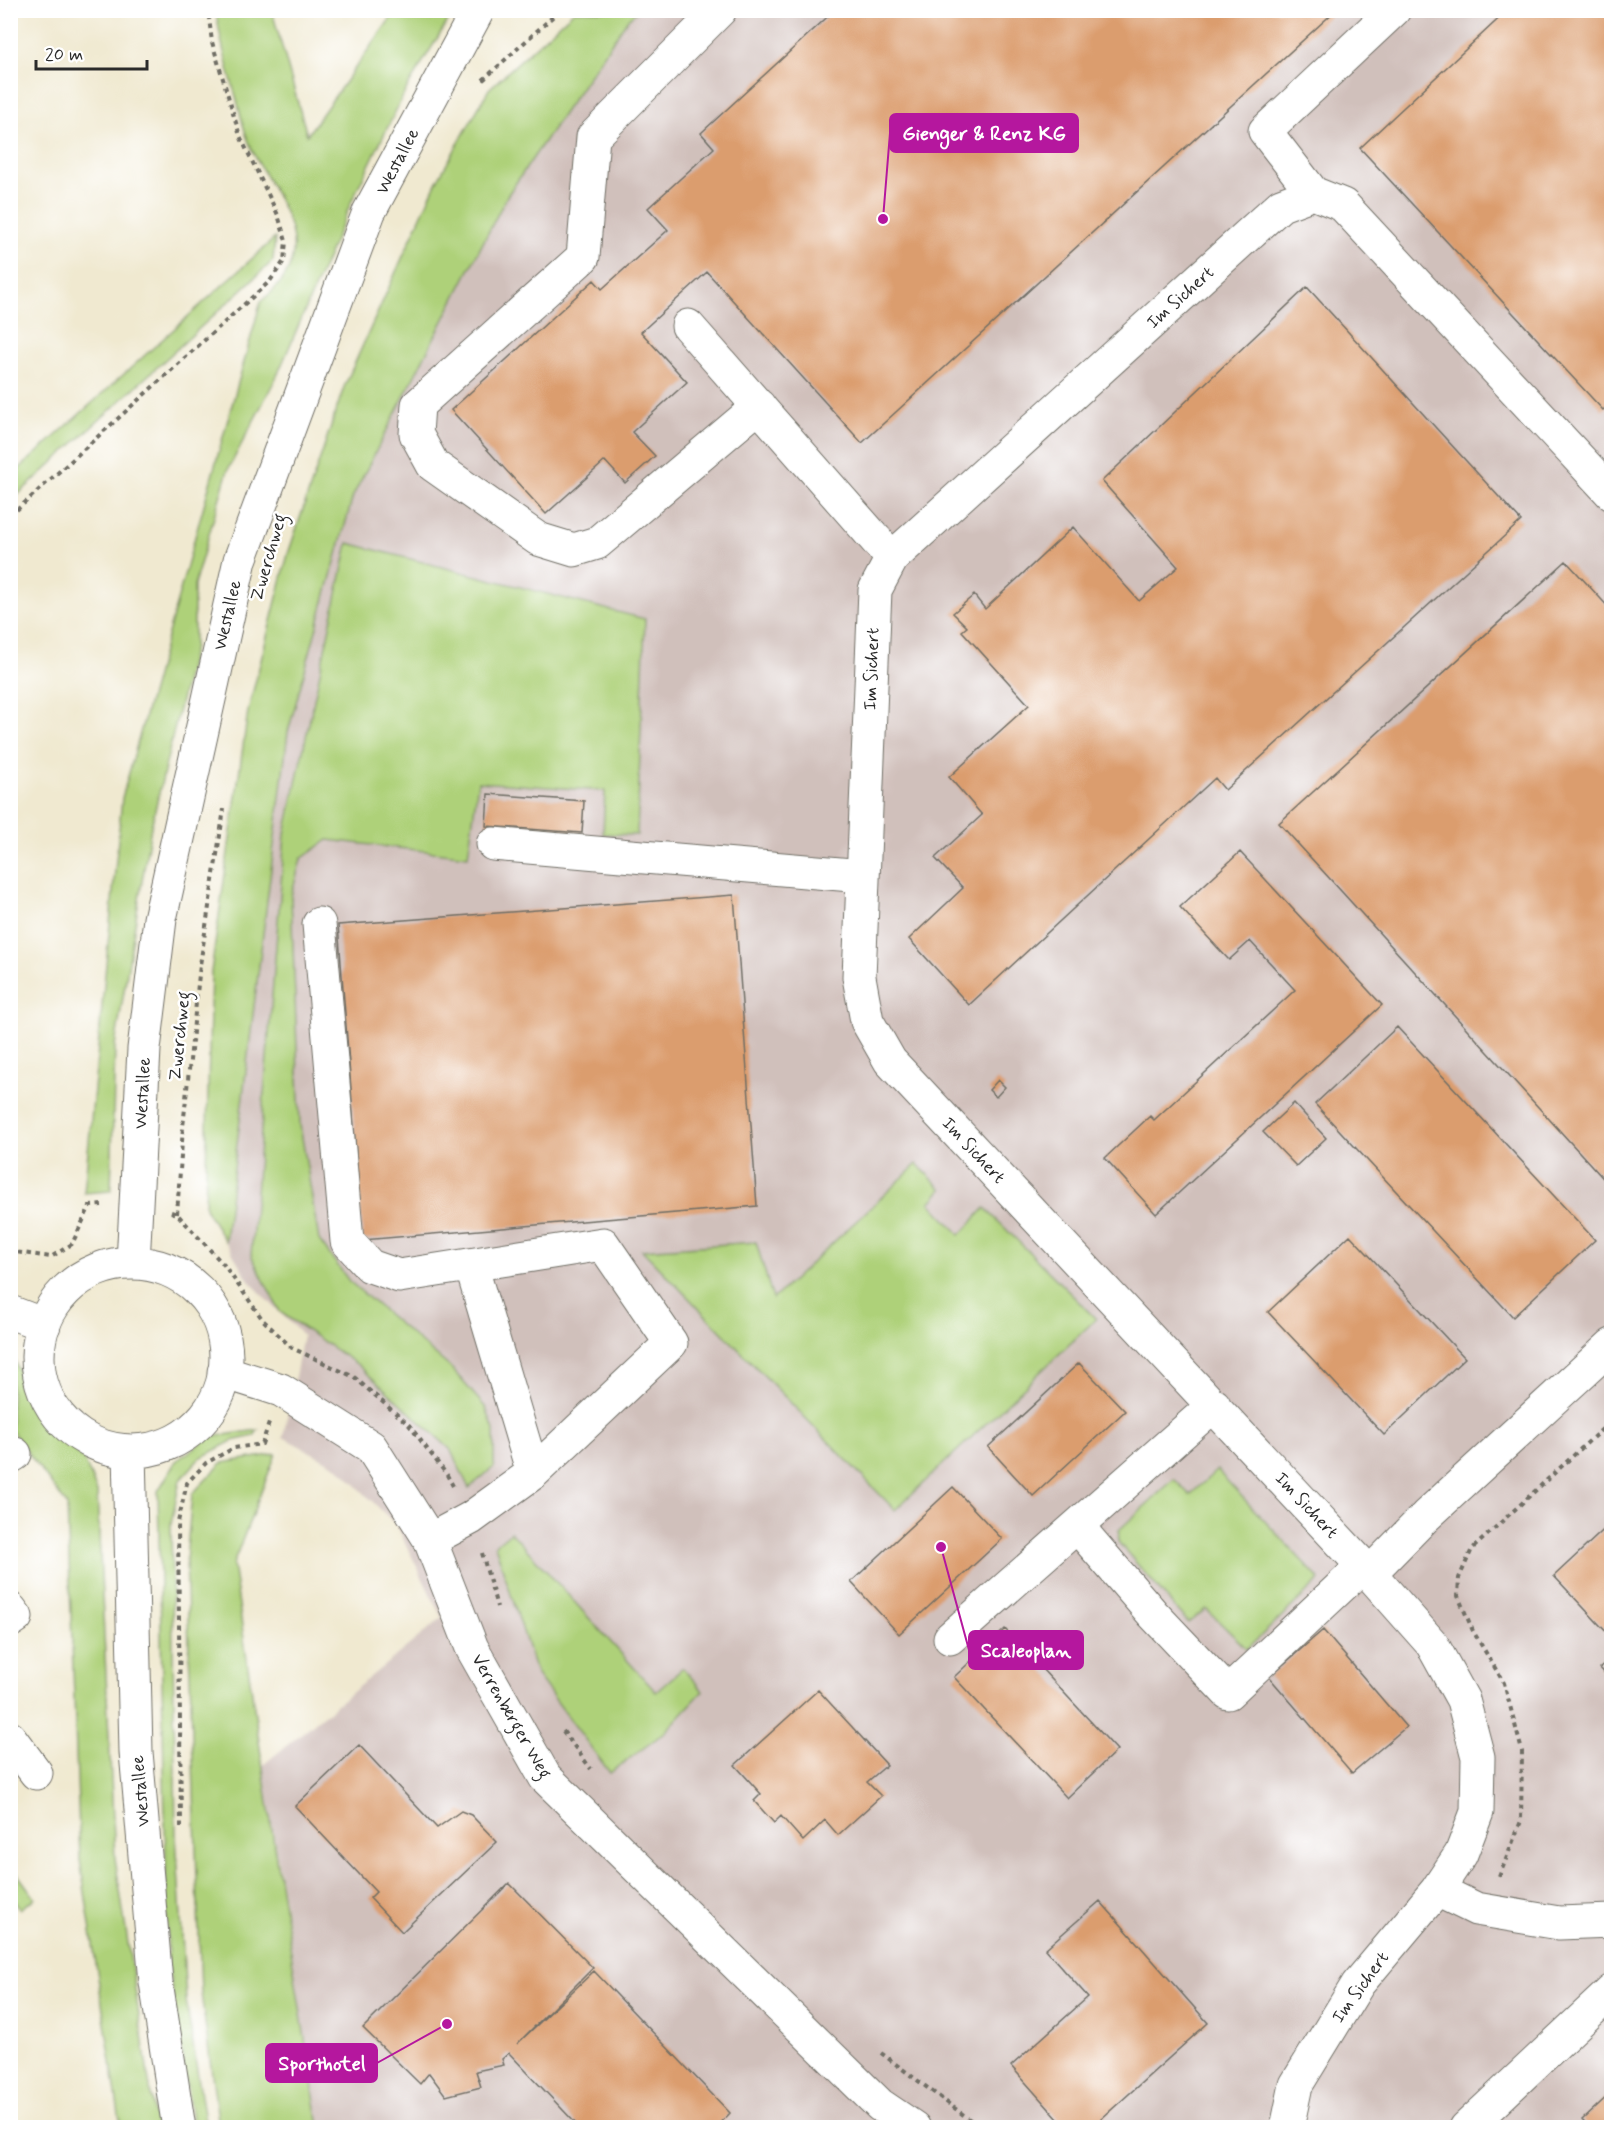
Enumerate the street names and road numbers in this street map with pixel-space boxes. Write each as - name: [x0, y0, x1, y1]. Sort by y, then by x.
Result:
- street label: Westallee: [370, 124, 425, 199]
- street label: Im Sichert: [1142, 261, 1220, 334]
- street label: Zwerchweg: [245, 511, 295, 604]
- street label: Westallee: [208, 578, 248, 653]
- street label: Im Sichert: [859, 627, 885, 711]
- street label: Zwerchweg: [163, 990, 199, 1082]
- street label: Westallee: [129, 1057, 157, 1130]
- street label: Im Sichert: [936, 1112, 1010, 1189]
- street label: Im Sichert: [1269, 1467, 1343, 1544]
- street label: Verrenberger Weg: [464, 1649, 557, 1785]
- street label: Westallee: [126, 1754, 156, 1828]
- street label: Im Sichert: [1327, 1947, 1395, 2028]

